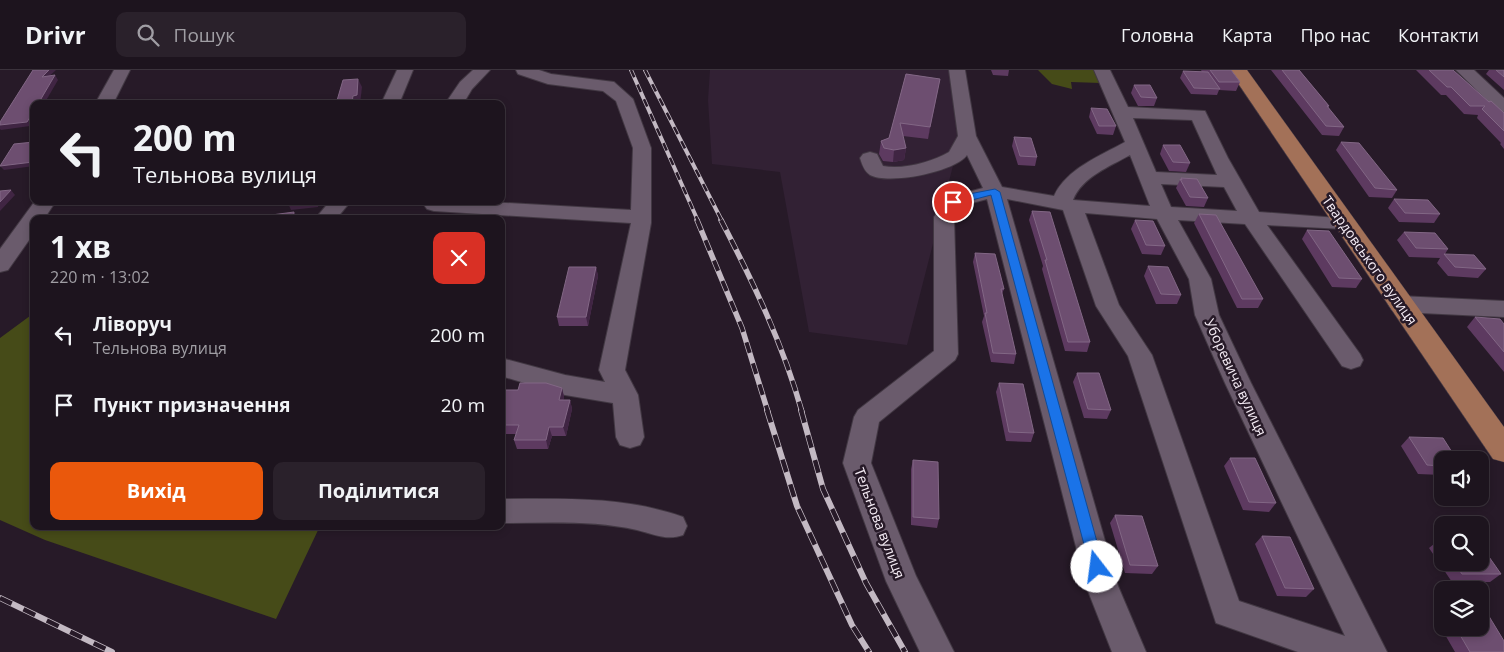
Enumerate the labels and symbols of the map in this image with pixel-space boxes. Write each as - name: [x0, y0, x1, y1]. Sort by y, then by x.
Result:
- pin: [932, 181, 974, 223]
- street label: Твардовського вулиця: [1318, 192, 1422, 328]
- street label: Уборевича вулиця: [1201, 315, 1271, 439]
- street label: Тельнова вулиця: [850, 465, 910, 581]
- position arrow: [1070, 540, 1122, 592]

